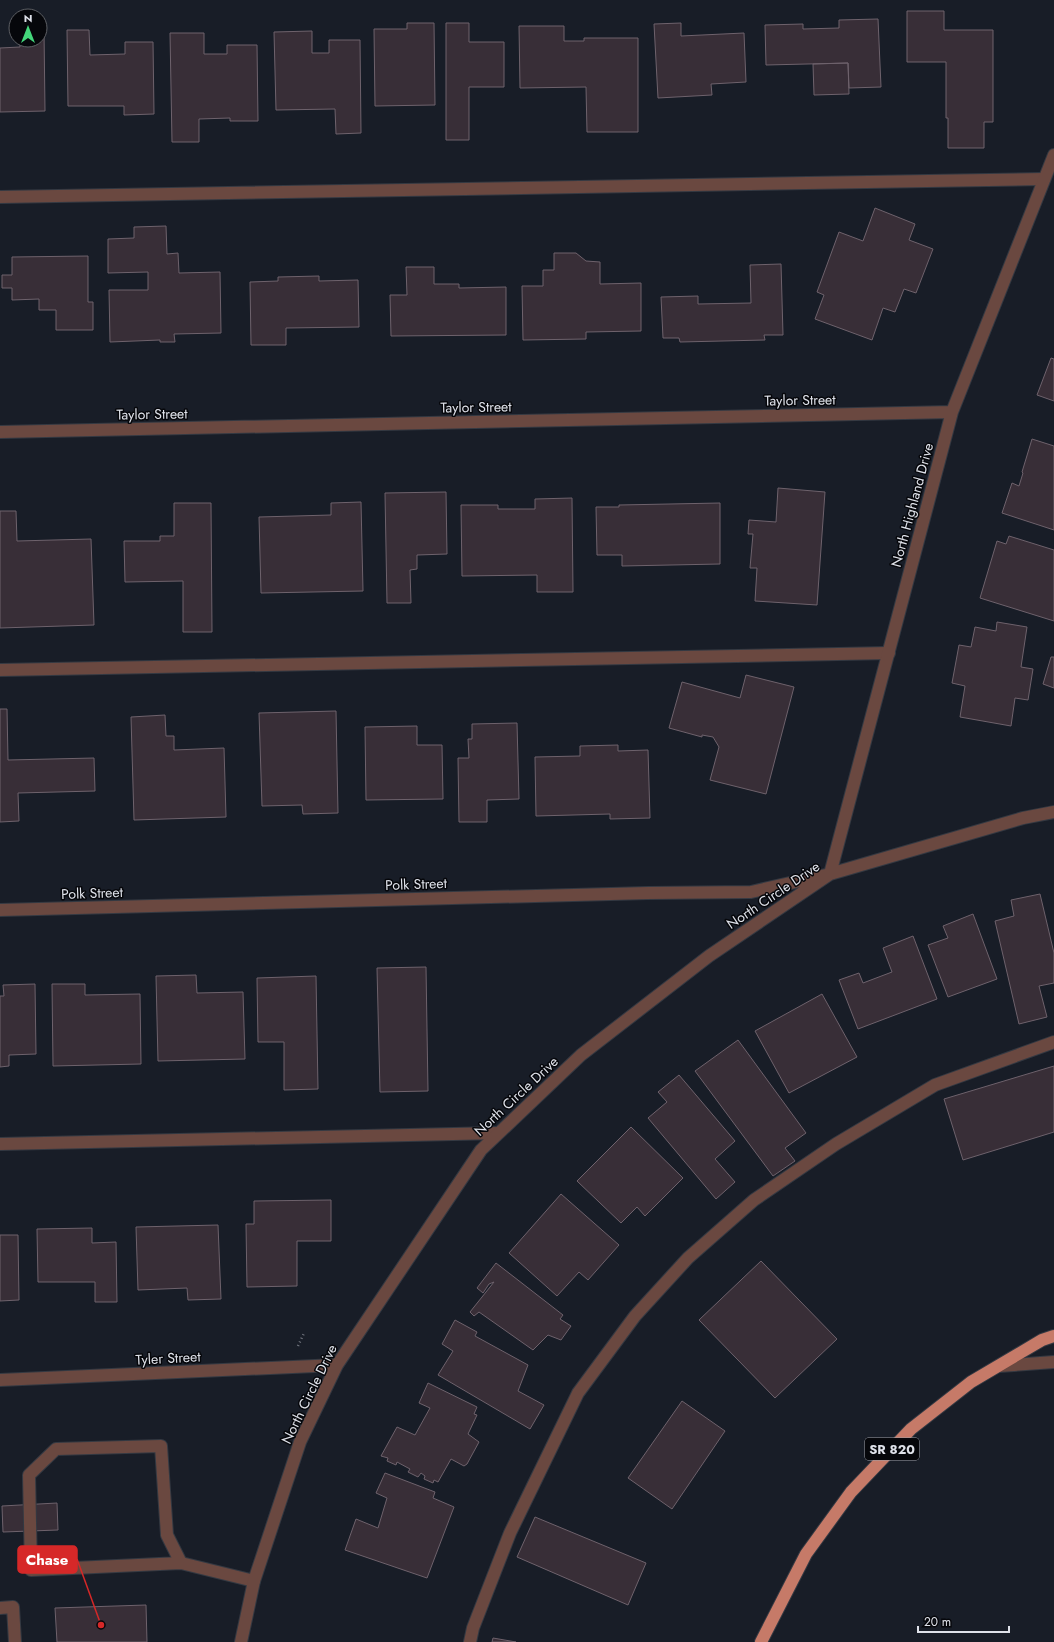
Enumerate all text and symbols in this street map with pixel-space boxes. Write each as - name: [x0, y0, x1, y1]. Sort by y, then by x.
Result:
- north arrow: [8, 8, 48, 48]
- text: N: [24, 10, 32, 26]
- street label: Taylor Street: [764, 389, 836, 411]
- street label: Taylor Street: [440, 396, 512, 418]
- street label: Taylor Street: [116, 403, 188, 425]
- street label: North Highland Drive: [886, 441, 938, 569]
- street label: North Circle Drive: [722, 856, 824, 934]
- street label: Polk Street: [385, 873, 448, 895]
- street label: Polk Street: [61, 882, 124, 904]
- street label: North Circle Drive: [470, 1052, 562, 1140]
- street label: North Circle Drive: [276, 1341, 342, 1447]
- street label: Tyler Street: [135, 1346, 202, 1370]
- road number: SR 820: [865, 1438, 919, 1460]
- callout: Chase: [18, 1546, 77, 1573]
- text: Chase: [26, 1549, 69, 1571]
- scale bar: [918, 1608, 1009, 1634]
- text: 20 m: [924, 1613, 951, 1631]

